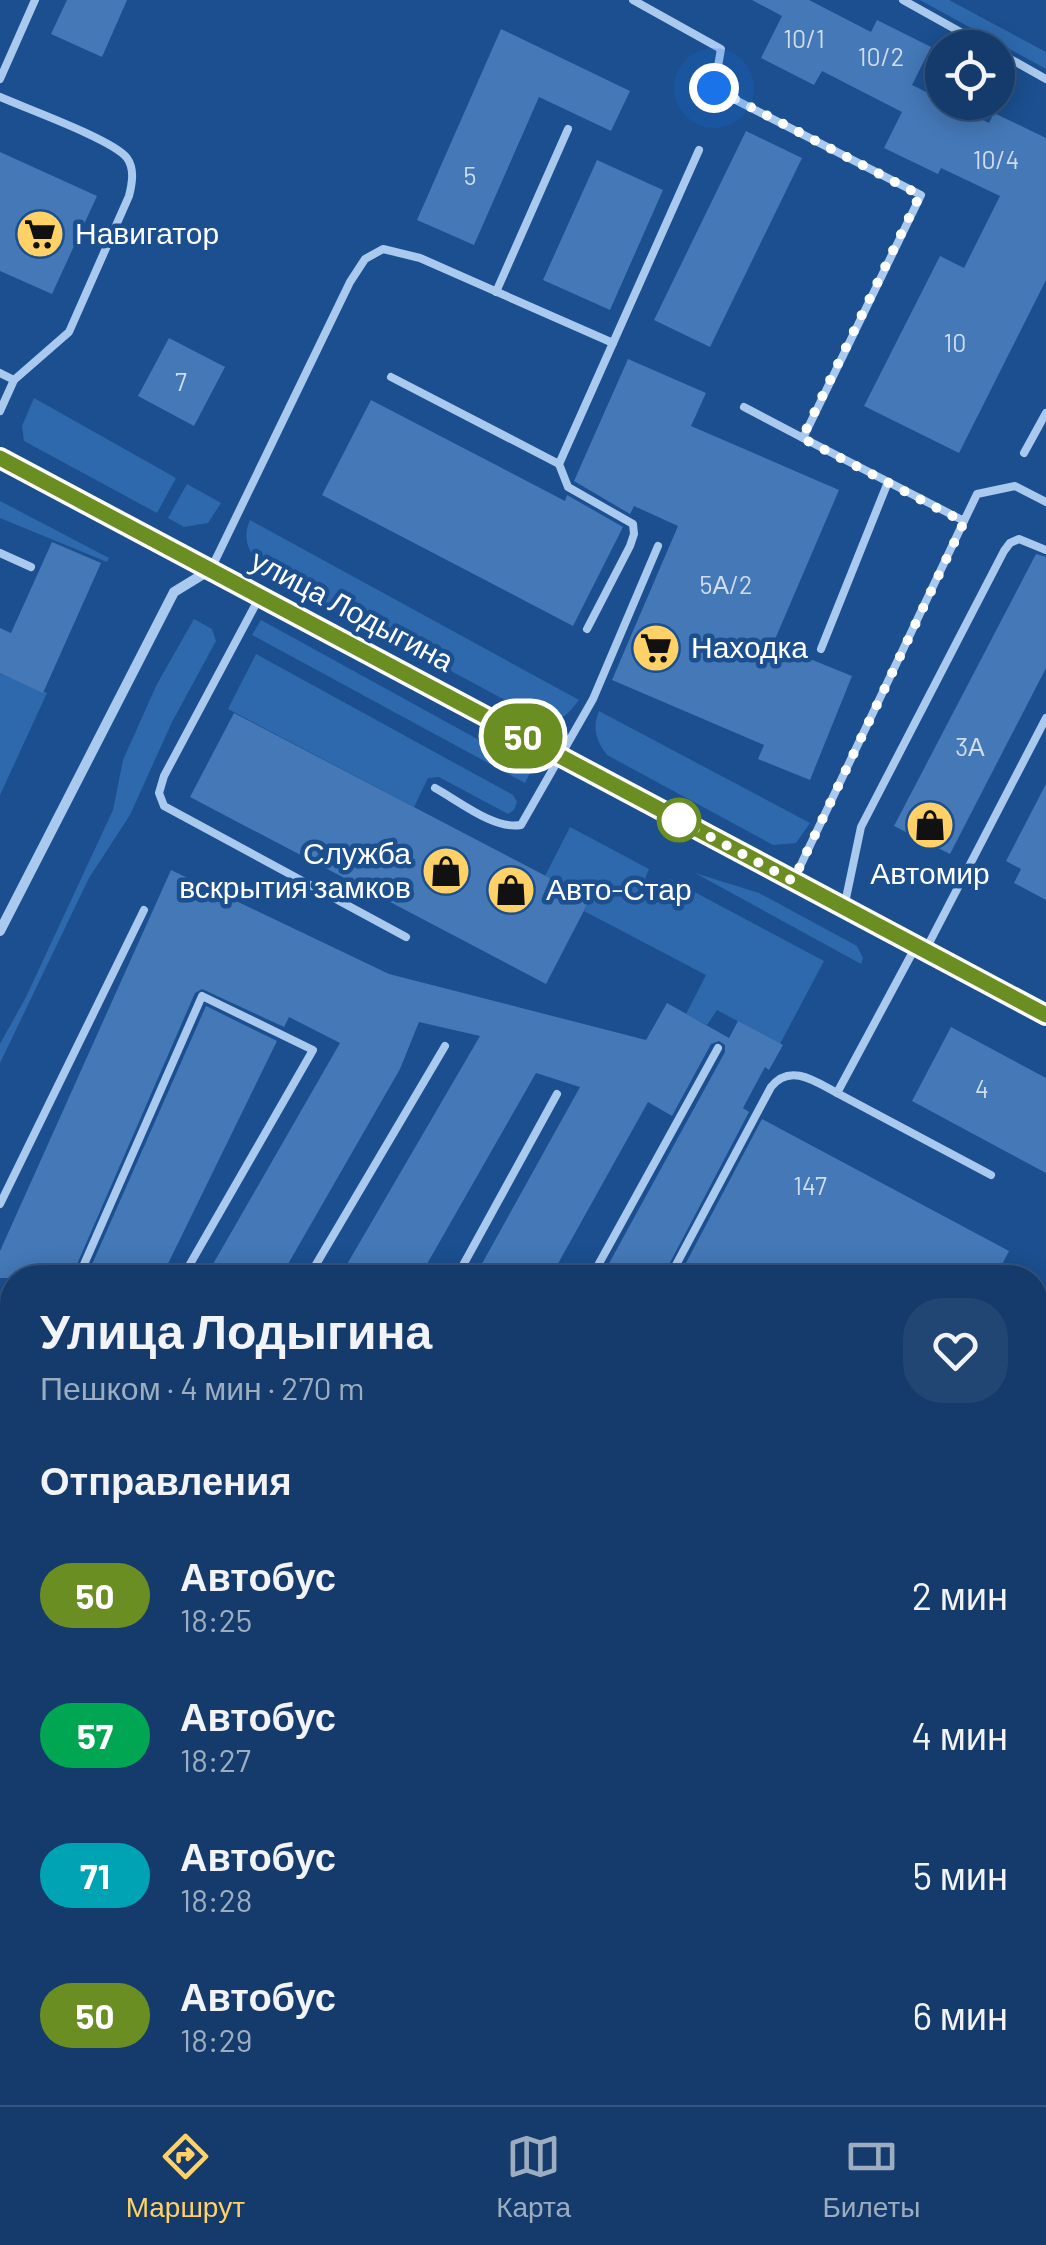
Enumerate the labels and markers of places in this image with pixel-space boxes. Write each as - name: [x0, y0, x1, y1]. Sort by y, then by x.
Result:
- supermarket icon: Навигатор: [14, 208, 66, 260]
- place label: Навигатор: [75, 214, 219, 250]
- supermarket icon: Находка: [630, 622, 682, 674]
- place label: Находка: [691, 628, 808, 664]
- unlabelled marker: [658, 799, 700, 841]
- shop icon: Автомир: [904, 799, 956, 851]
- place label: Служба вскрытия замков: [179, 834, 411, 904]
- shop icon: Служба вскрытия замков: [420, 845, 472, 897]
- place label: Автомир: [870, 854, 990, 890]
- shop icon: Авто-Стар: [485, 864, 537, 916]
- place label: Авто-Стар: [546, 870, 692, 906]

